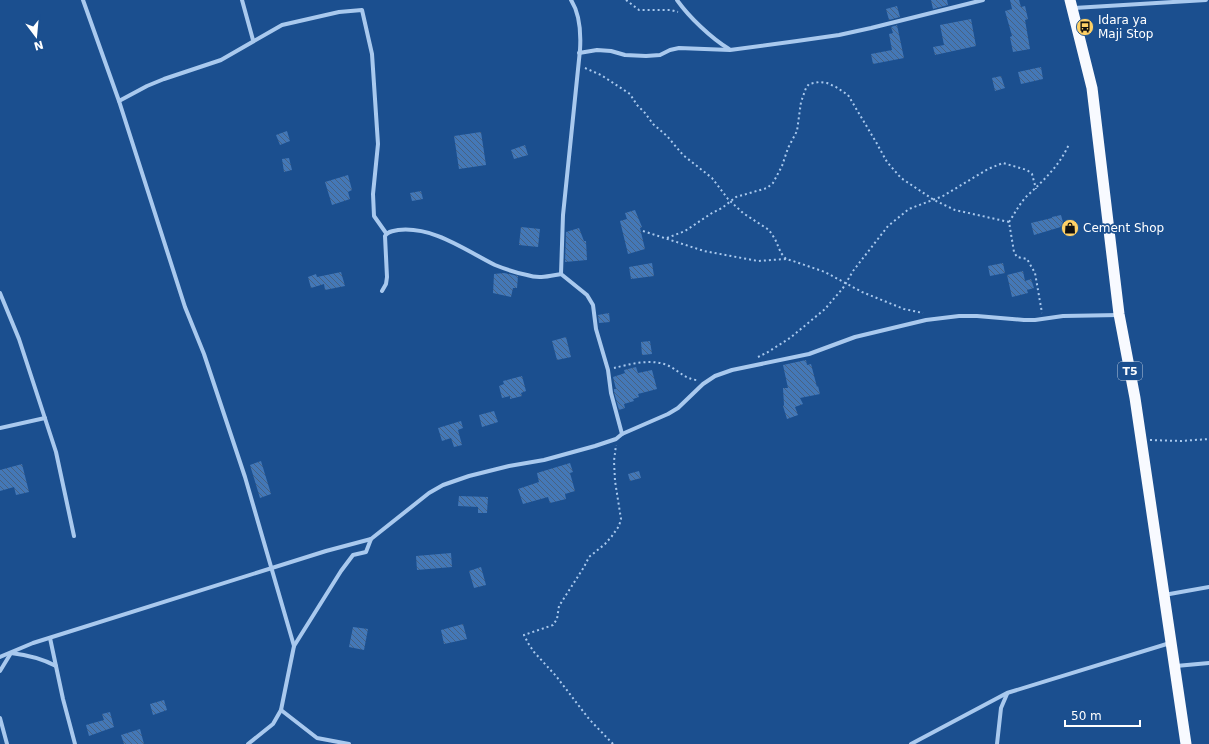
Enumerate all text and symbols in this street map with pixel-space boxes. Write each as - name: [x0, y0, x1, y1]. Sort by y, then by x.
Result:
- place label: Idara ya Maji Stop: [1098, 13, 1153, 41]
- north arrow: [16, 16, 56, 56]
- bus stop icon: Idara ya Maji Stop: [1075, 17, 1095, 37]
- text: N: [32, 38, 45, 53]
- shop icon: Cement Shop: [1060, 218, 1080, 238]
- place label: Cement Shop: [1083, 221, 1164, 235]
- road number: T5: [1118, 362, 1142, 380]
- scale bar: [1065, 702, 1140, 728]
- text: 50 m: [1071, 709, 1102, 723]

